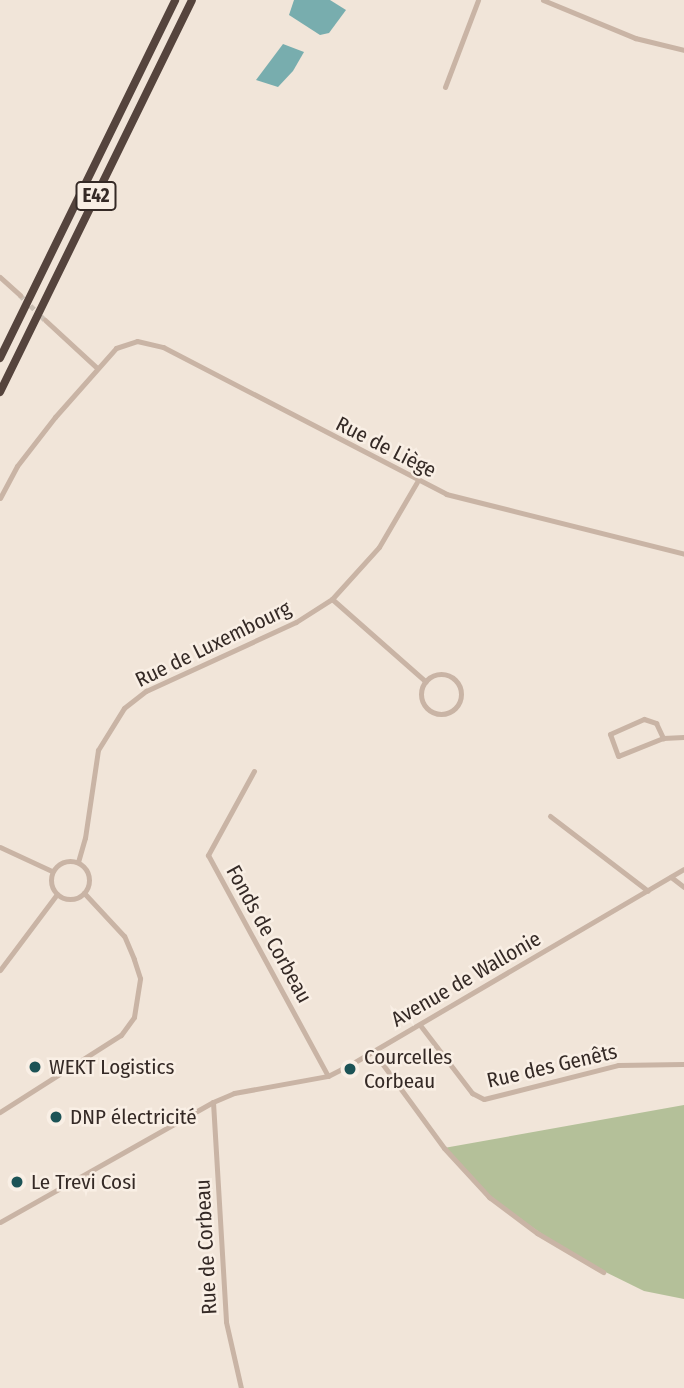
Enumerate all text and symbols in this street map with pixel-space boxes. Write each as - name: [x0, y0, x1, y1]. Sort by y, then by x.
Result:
- road number: E42: [75, 180, 117, 212]
- street label: Rue de Liège: [332, 411, 440, 483]
- street label: Rue de Luxembourg: [131, 595, 295, 693]
- street label: Fonds de Corbeau: [221, 861, 317, 1007]
- street label: Avenue de Wallonie: [387, 926, 545, 1032]
- street label: Rue des Genêts: [484, 1039, 620, 1093]
- place label: Courcelles Corbeau: [364, 1044, 452, 1094]
- place label: WEKT Logistics: [49, 1054, 174, 1080]
- marker: WEKT Logistics: [27, 1059, 43, 1075]
- marker: Courcelles Corbeau: [342, 1061, 358, 1077]
- place label: DNP électricité: [70, 1104, 197, 1130]
- marker: DNP électricité: [48, 1109, 64, 1125]
- place label: Le Trevi Cosi: [31, 1169, 136, 1195]
- marker: Le Trevi Cosi: [9, 1174, 25, 1190]
- street label: Rue de Corbeau: [190, 1179, 222, 1315]

